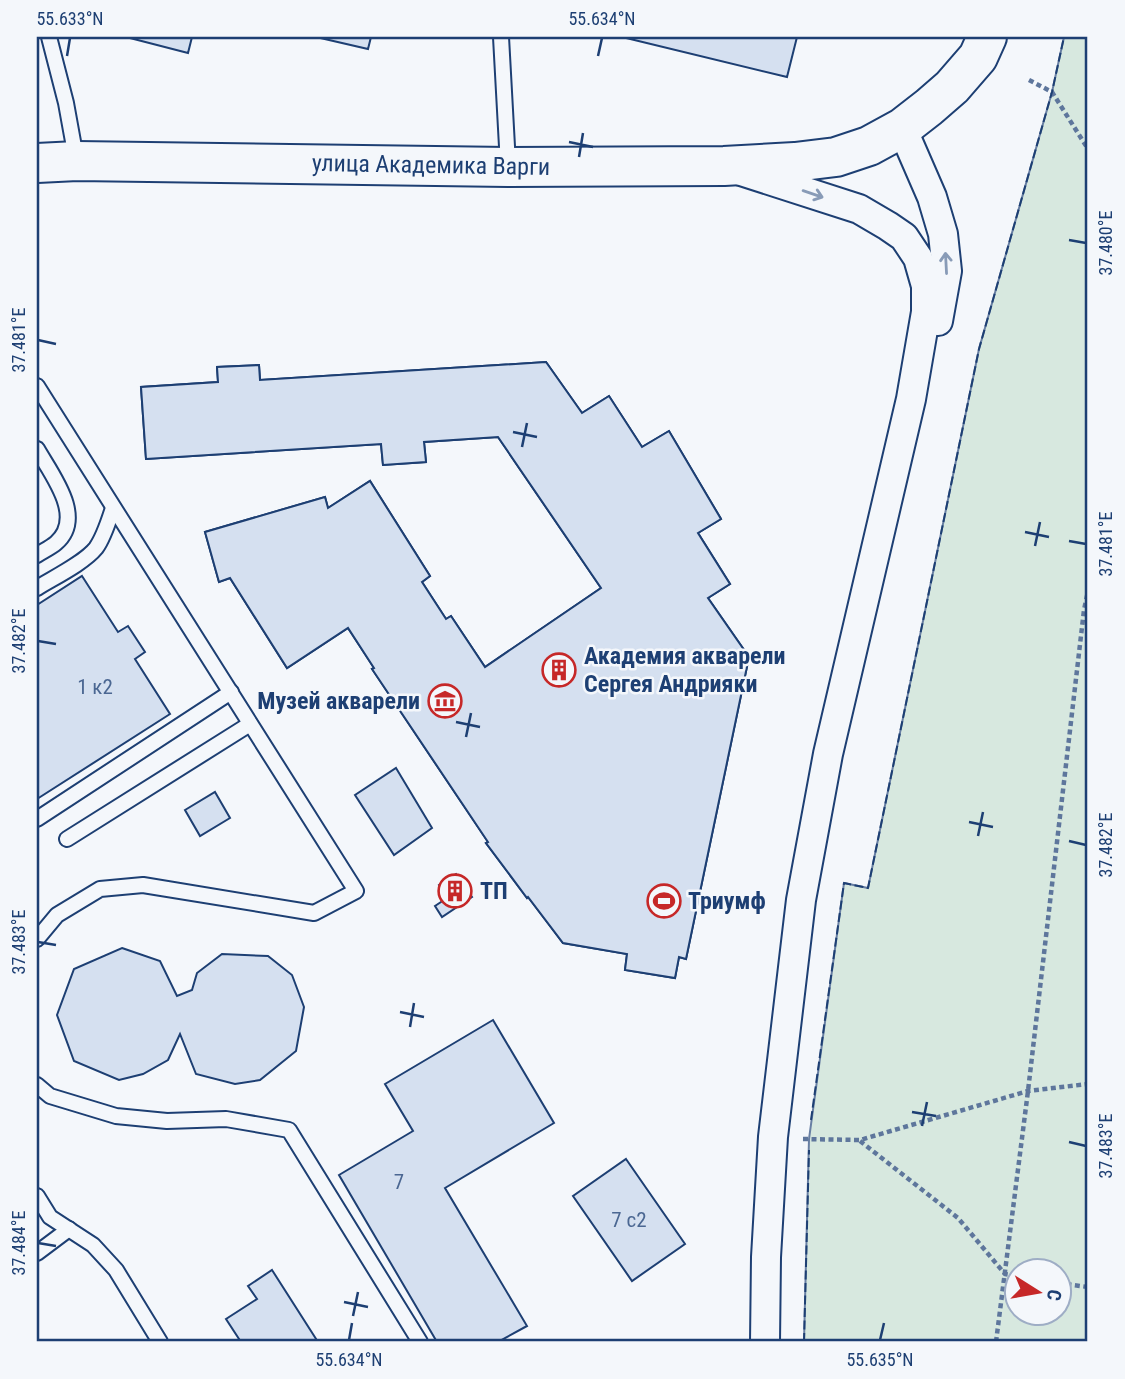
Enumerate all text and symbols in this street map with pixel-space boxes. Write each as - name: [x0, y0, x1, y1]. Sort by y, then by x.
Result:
- text: 55.633°N: [36, 8, 104, 29]
- text: 55.634°N: [568, 8, 636, 29]
- street label: улица Академика Варги: [312, 149, 550, 181]
- one-way arrow: [801, 189, 823, 201]
- text: 37.480°E: [1095, 211, 1116, 275]
- one-way arrow: [939, 252, 952, 275]
- text: 37.481°E: [8, 308, 29, 372]
- text: 37.481°E: [1095, 512, 1116, 576]
- text: 37.482°E: [8, 609, 29, 673]
- place label: Академия акварели Сергея Андрияки: [584, 642, 786, 698]
- building icon: Академия акварели Сергея Андрияки: [540, 651, 578, 689]
- house number: 1 к2: [77, 675, 113, 699]
- museum icon: Музей акварели: [426, 682, 464, 720]
- place label: Музей акварели: [257, 687, 420, 715]
- text: 37.482°E: [1095, 813, 1116, 877]
- building icon: ТП: [436, 872, 474, 910]
- place label: ТП: [480, 877, 508, 905]
- sports icon: Триумф: [645, 882, 683, 920]
- place label: Триумф: [688, 887, 766, 915]
- text: 37.483°E: [8, 910, 29, 974]
- text: 37.483°E: [1095, 1114, 1116, 1178]
- house number: 7: [394, 1170, 404, 1194]
- house number: 7 с2: [611, 1208, 647, 1232]
- text: 37.484°E: [8, 1211, 29, 1275]
- north arrow: [1002, 1256, 1072, 1326]
- text: С: [1042, 1288, 1067, 1303]
- text: 55.634°N: [315, 1349, 383, 1370]
- text: 55.635°N: [846, 1349, 914, 1370]

